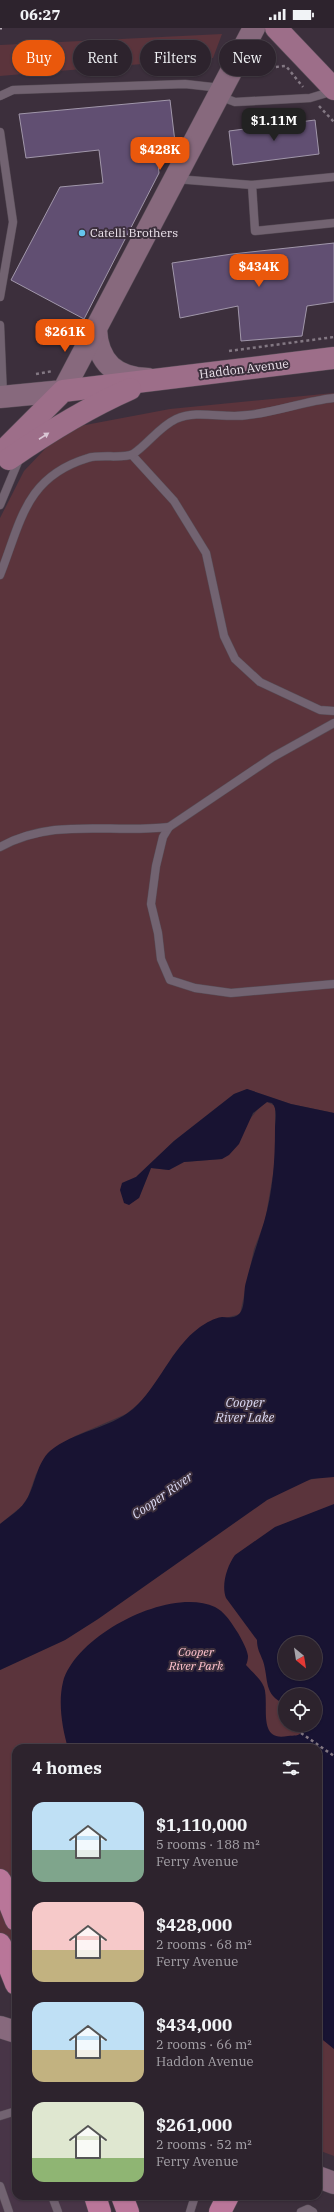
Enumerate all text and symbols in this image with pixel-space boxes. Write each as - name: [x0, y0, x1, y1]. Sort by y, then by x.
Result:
- text: 06:27: [20, 5, 61, 24]
- chip: Buy: [12, 40, 65, 76]
- chip: Rent: [73, 40, 132, 76]
- chip: Filters: [140, 40, 211, 76]
- chip: New: [219, 40, 276, 76]
- pin: $1.11M: [241, 108, 307, 142]
- text: $1.11M: [251, 112, 297, 129]
- pin: $428K: [132, 137, 188, 171]
- text: $428K: [139, 141, 181, 158]
- place label: Catelli Brothers: [90, 225, 178, 240]
- marker: Catelli Brothers: [77, 228, 87, 238]
- pin: $434K: [231, 254, 287, 288]
- text: $434K: [238, 258, 280, 275]
- pin: $261K: [37, 319, 93, 353]
- text: $261K: [44, 323, 86, 340]
- street label: Haddon Avenue: [198, 356, 290, 381]
- one-way arrow: [39, 432, 49, 440]
- water label: Cooper River Lake: [215, 1394, 275, 1426]
- water label: Cooper River: [128, 1468, 196, 1523]
- north arrow: [278, 1636, 322, 1680]
- map controls: [278, 1636, 322, 1732]
- park label: Cooper River Park: [168, 1644, 224, 1673]
- button: locate: [278, 1688, 322, 1732]
- text: 4 homes: [32, 1757, 102, 1779]
- icon: filters: [280, 1757, 302, 1779]
- text: $1,110,000: [156, 1814, 247, 1836]
- icon: home: [64, 1818, 112, 1866]
- text: 5 rooms · 188 m²: [156, 1836, 260, 1853]
- text: Ferry Avenue: [156, 1853, 238, 1870]
- text: $428,000: [156, 1914, 232, 1936]
- icon: home: [64, 1918, 112, 1966]
- text: 2 rooms · 68 m²: [156, 1936, 252, 1953]
- text: Ferry Avenue: [156, 1953, 238, 1970]
- text: $434,000: [156, 2014, 232, 2036]
- icon: home: [64, 2018, 112, 2066]
- text: 2 rooms · 66 m²: [156, 2036, 252, 2053]
- text: Haddon Avenue: [156, 2053, 254, 2070]
- text: $261,000: [156, 2114, 232, 2136]
- icon: home: [64, 2118, 112, 2166]
- text: 2 rooms · 52 m²: [156, 2136, 252, 2153]
- text: Ferry Avenue: [156, 2153, 238, 2170]

